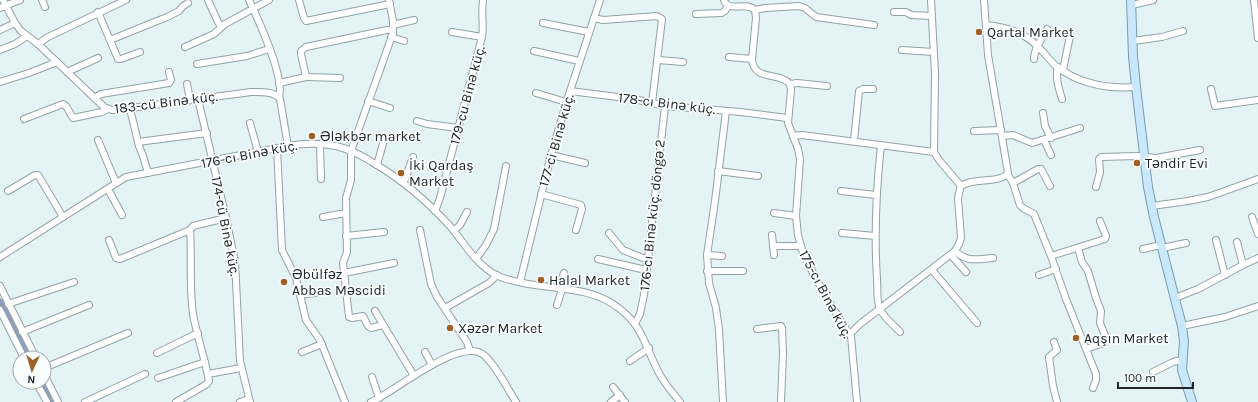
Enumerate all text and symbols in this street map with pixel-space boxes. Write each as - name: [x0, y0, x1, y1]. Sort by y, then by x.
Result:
- place label: Qartal Market: [987, 24, 1074, 41]
- marker: Qartal Market: [974, 27, 984, 37]
- street label: 179-cu Binə küç.: [446, 43, 489, 146]
- street label: 183-cü Binə küç.: [113, 88, 219, 117]
- street label: 178-cı Binə küç.: [617, 89, 717, 118]
- street label: 177-ci Binə küç.: [535, 91, 578, 189]
- place label: Ələkbər market: [320, 128, 421, 145]
- marker: Ələkbər market: [307, 131, 317, 141]
- street label: 176-cı Binə küç.: [200, 137, 299, 172]
- street label: 176-cı Binə küç. döngə 2: [636, 138, 669, 292]
- place label: Təndir Evi: [1145, 155, 1208, 172]
- place label: İki Qardaş Market: [409, 157, 474, 190]
- marker: Təndir Evi: [1132, 158, 1142, 168]
- marker: İki Qardaş Market: [396, 168, 406, 178]
- street label: 174-cü Binə küç.: [207, 175, 244, 278]
- street label: 175-cı Binə küç.: [795, 247, 856, 342]
- place label: Əbülfəz Abbas Məscidi: [292, 266, 386, 299]
- place label: Halal Market: [549, 272, 630, 289]
- marker: Halal Market: [536, 275, 546, 285]
- marker: Əbülfəz Abbas Məscidi: [279, 277, 289, 287]
- place label: Xəzər Market: [458, 320, 543, 337]
- marker: Xəzər Market: [445, 323, 455, 333]
- place label: Aqşın Market: [1084, 330, 1169, 347]
- marker: Aqşın Market: [1071, 333, 1081, 343]
- north arrow: [12, 350, 52, 390]
- scale bar: [1118, 364, 1193, 390]
- text: 100 m: [1124, 371, 1156, 385]
- text: N: [27, 373, 36, 386]

